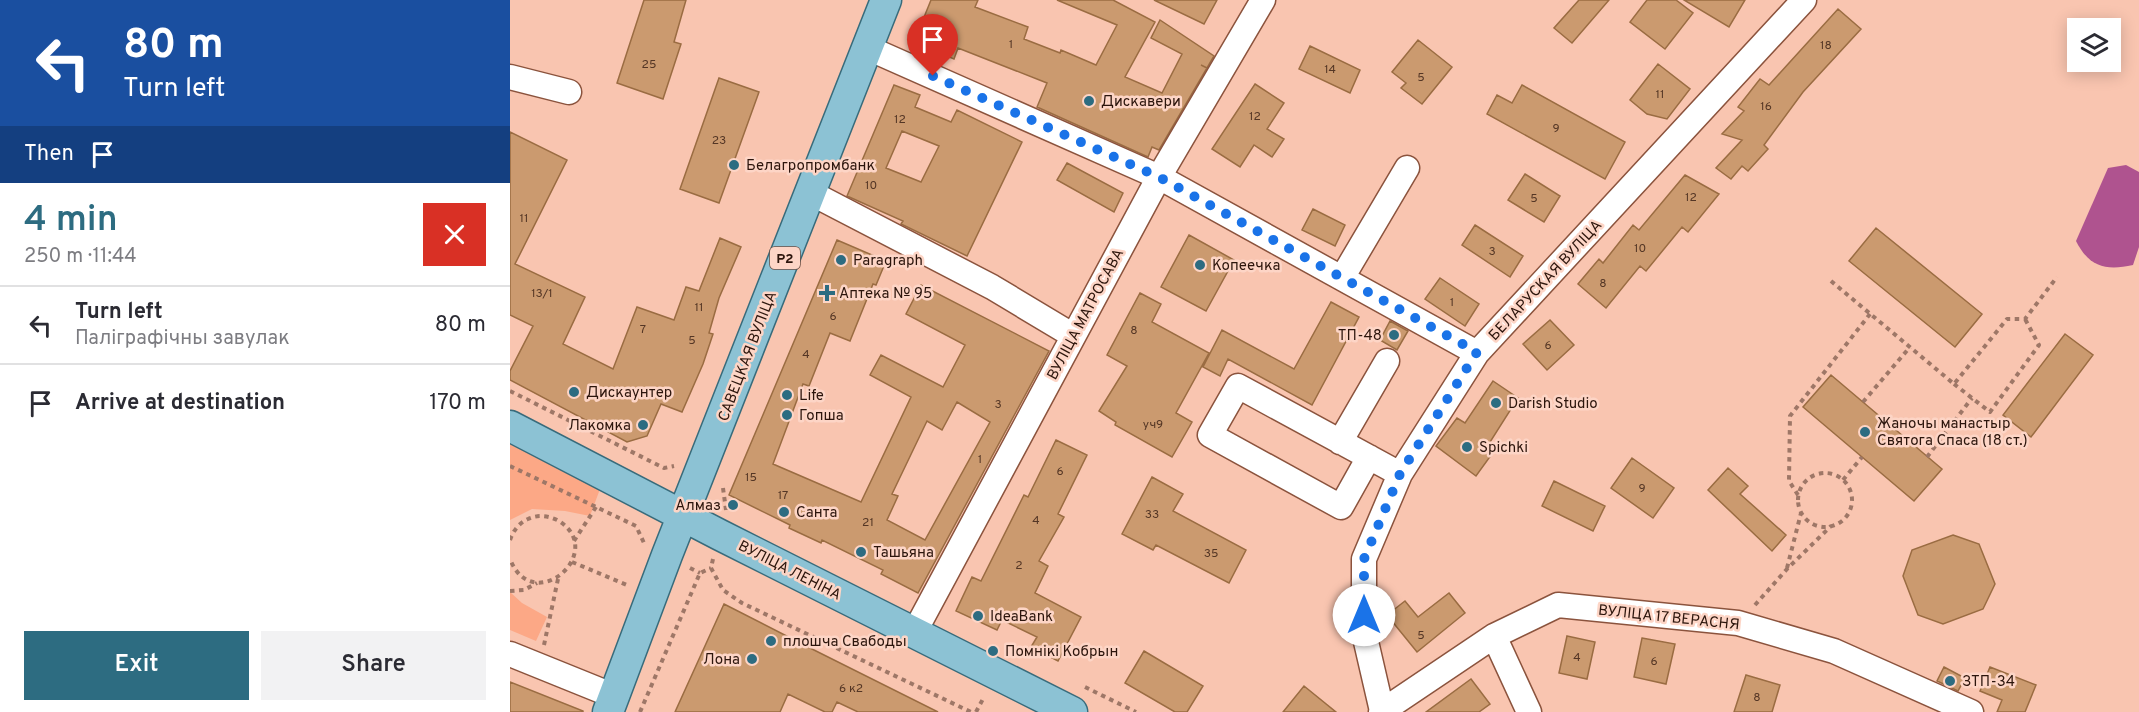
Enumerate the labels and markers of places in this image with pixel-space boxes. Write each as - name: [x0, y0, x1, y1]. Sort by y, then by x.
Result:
- pin: [907, 14, 958, 76]
- place label: Дискавери: [1101, 93, 1181, 112]
- marker: Дискавери: [1082, 94, 1096, 108]
- place label: Белагропромбанк: [746, 157, 875, 176]
- marker: Белагропромбанк: [727, 158, 741, 172]
- place label: Paragraph: [853, 252, 923, 271]
- marker: Paragraph: [834, 253, 848, 267]
- place label: Копеечка: [1212, 257, 1280, 276]
- marker: Копеечка: [1193, 258, 1207, 272]
- place label: Аптека № 95: [839, 285, 932, 304]
- marker: Аптека № 95: [820, 286, 834, 300]
- place label: ТП-48: [1338, 327, 1382, 346]
- marker: ТП-48: [1387, 328, 1401, 342]
- place label: Дискаунтер: [586, 384, 672, 403]
- marker: Дискаунтер: [567, 385, 581, 399]
- place label: Life: [799, 387, 824, 406]
- marker: Life: [780, 388, 794, 402]
- place label: Darish Studio: [1508, 395, 1598, 414]
- marker: Darish Studio: [1489, 396, 1503, 410]
- place label: Гопша: [799, 407, 844, 426]
- marker: Гопша: [780, 408, 794, 422]
- place label: Жаночы манастыр Святога Спаса (18 ст.): [1877, 415, 2028, 451]
- place label: Лакомка: [568, 417, 631, 436]
- marker: Лакомка: [636, 418, 650, 432]
- marker: Жаночы манастыр Святога Спаса (18 ст.): [1858, 425, 1872, 439]
- place label: Spichki: [1479, 439, 1528, 458]
- marker: Spichki: [1460, 440, 1474, 454]
- place label: Алмаз: [675, 497, 721, 516]
- marker: Алмаз: [726, 498, 740, 512]
- place label: Санта: [796, 504, 837, 523]
- marker: Санта: [777, 505, 791, 519]
- place label: Ташьяна: [873, 544, 934, 563]
- marker: Ташьяна: [854, 545, 868, 559]
- place label: IdeaBank: [990, 608, 1053, 627]
- marker: IdeaBank: [971, 609, 985, 623]
- place label: плошча Свабоды: [783, 633, 907, 652]
- marker: плошча Свабоды: [764, 634, 778, 648]
- place label: Помнікі Кобрын: [1005, 643, 1118, 662]
- marker: Помнікі Кобрын: [986, 644, 1000, 658]
- place label: Лона: [703, 651, 740, 670]
- marker: Лона: [745, 652, 759, 666]
- place label: ЗТП-34: [1962, 673, 2015, 692]
- marker: ЗТП-34: [1943, 674, 1957, 688]

